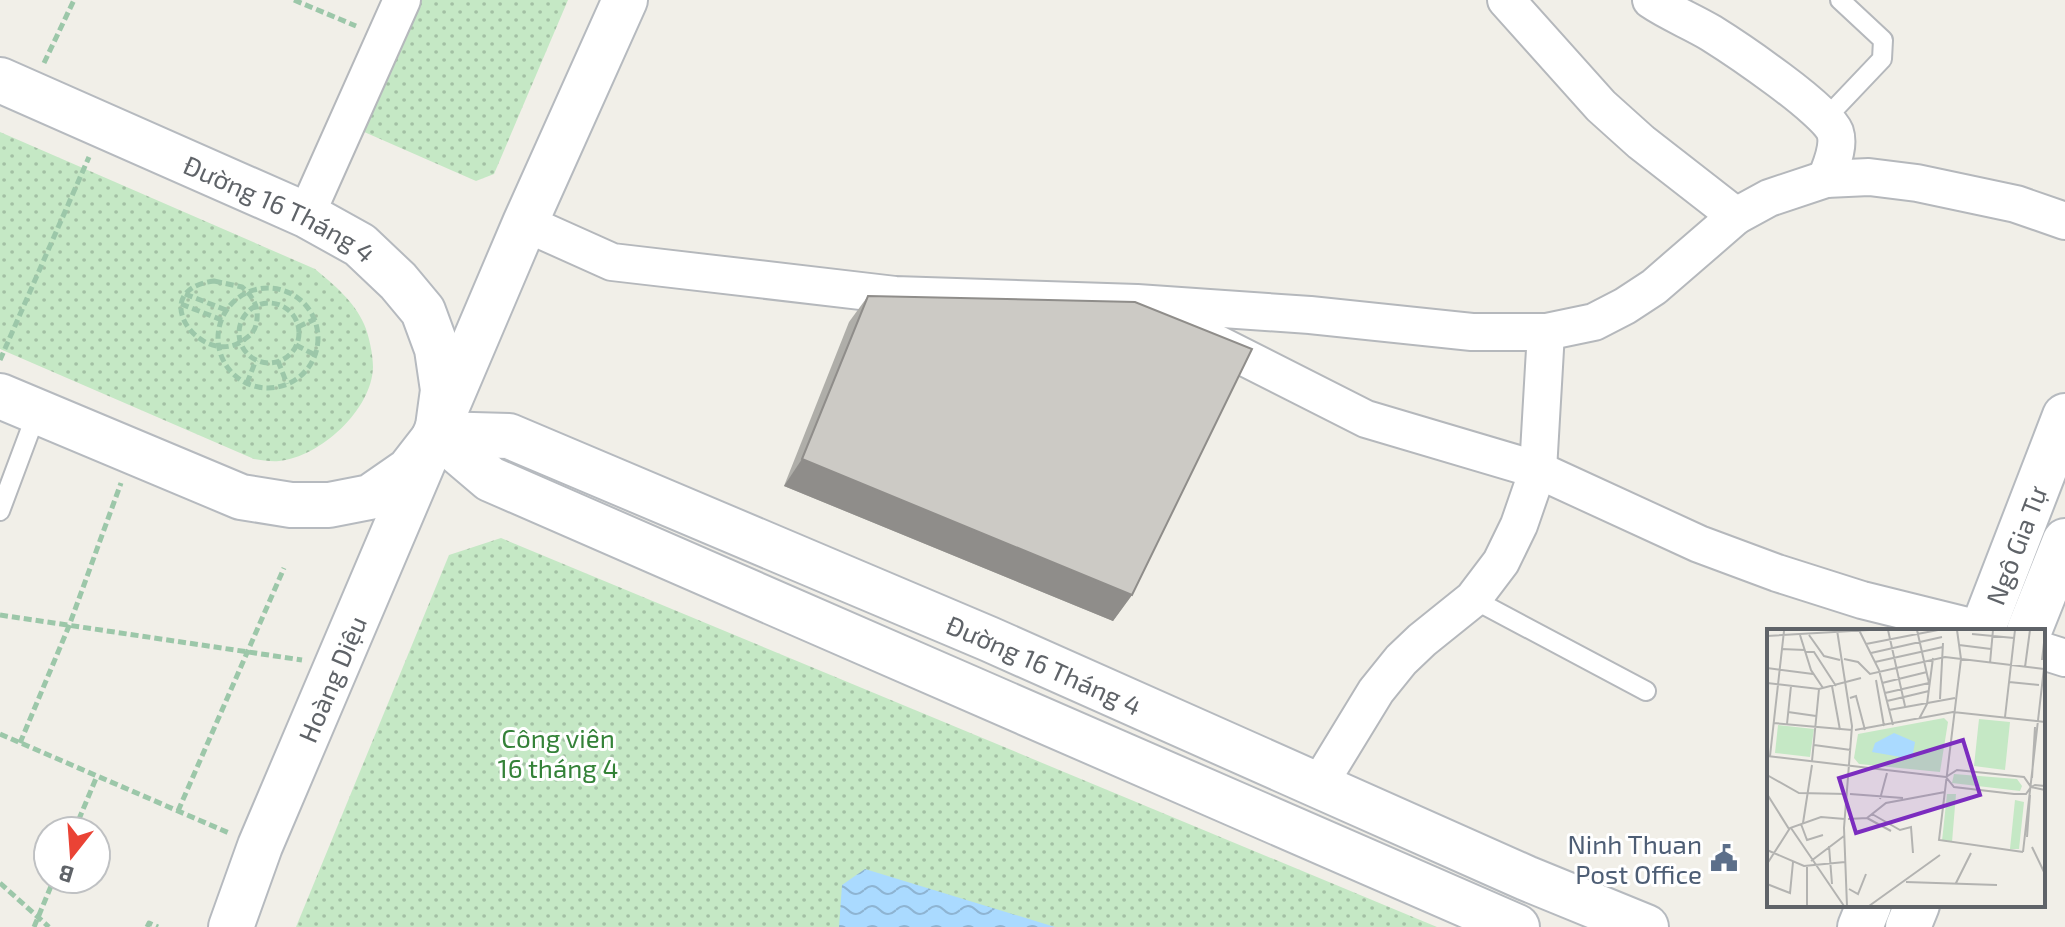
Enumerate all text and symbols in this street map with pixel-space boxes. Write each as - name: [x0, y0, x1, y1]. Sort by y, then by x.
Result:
- street label: Đường 16 Tháng 4: [180, 148, 383, 268]
- street label: Ngô Gia Tự: [1978, 480, 2052, 609]
- street label: Đường 16 Tháng 4: [942, 608, 1147, 721]
- street label: Hoàng Diệu: [291, 611, 372, 746]
- inset map: [1767, 629, 2045, 907]
- park label: Công viên 16 tháng 4: [497, 722, 619, 783]
- north arrow: [32, 815, 112, 895]
- place label: Ninh Thuan Post Office: [1567, 828, 1702, 889]
- public building icon: Ninh Thuan Post Office: [1709, 843, 1739, 873]
- text: B: [55, 861, 76, 890]

